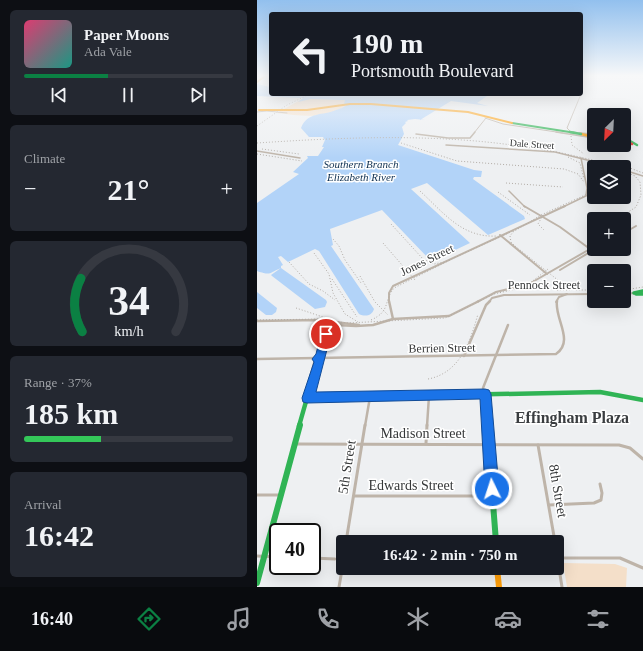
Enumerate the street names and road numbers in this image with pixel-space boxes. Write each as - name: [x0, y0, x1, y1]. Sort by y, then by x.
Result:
- street label: Dale Street: [509, 137, 555, 151]
- street label: Jones Street: [398, 241, 457, 279]
- street label: Pennock Street: [508, 278, 581, 292]
- street label: Berrien Street: [408, 340, 476, 356]
- street label: Madison Street: [380, 426, 466, 441]
- street label: 5th Street: [335, 439, 359, 495]
- street label: 8th Street: [546, 463, 570, 519]
- street label: Edwards Street: [368, 478, 454, 493]

